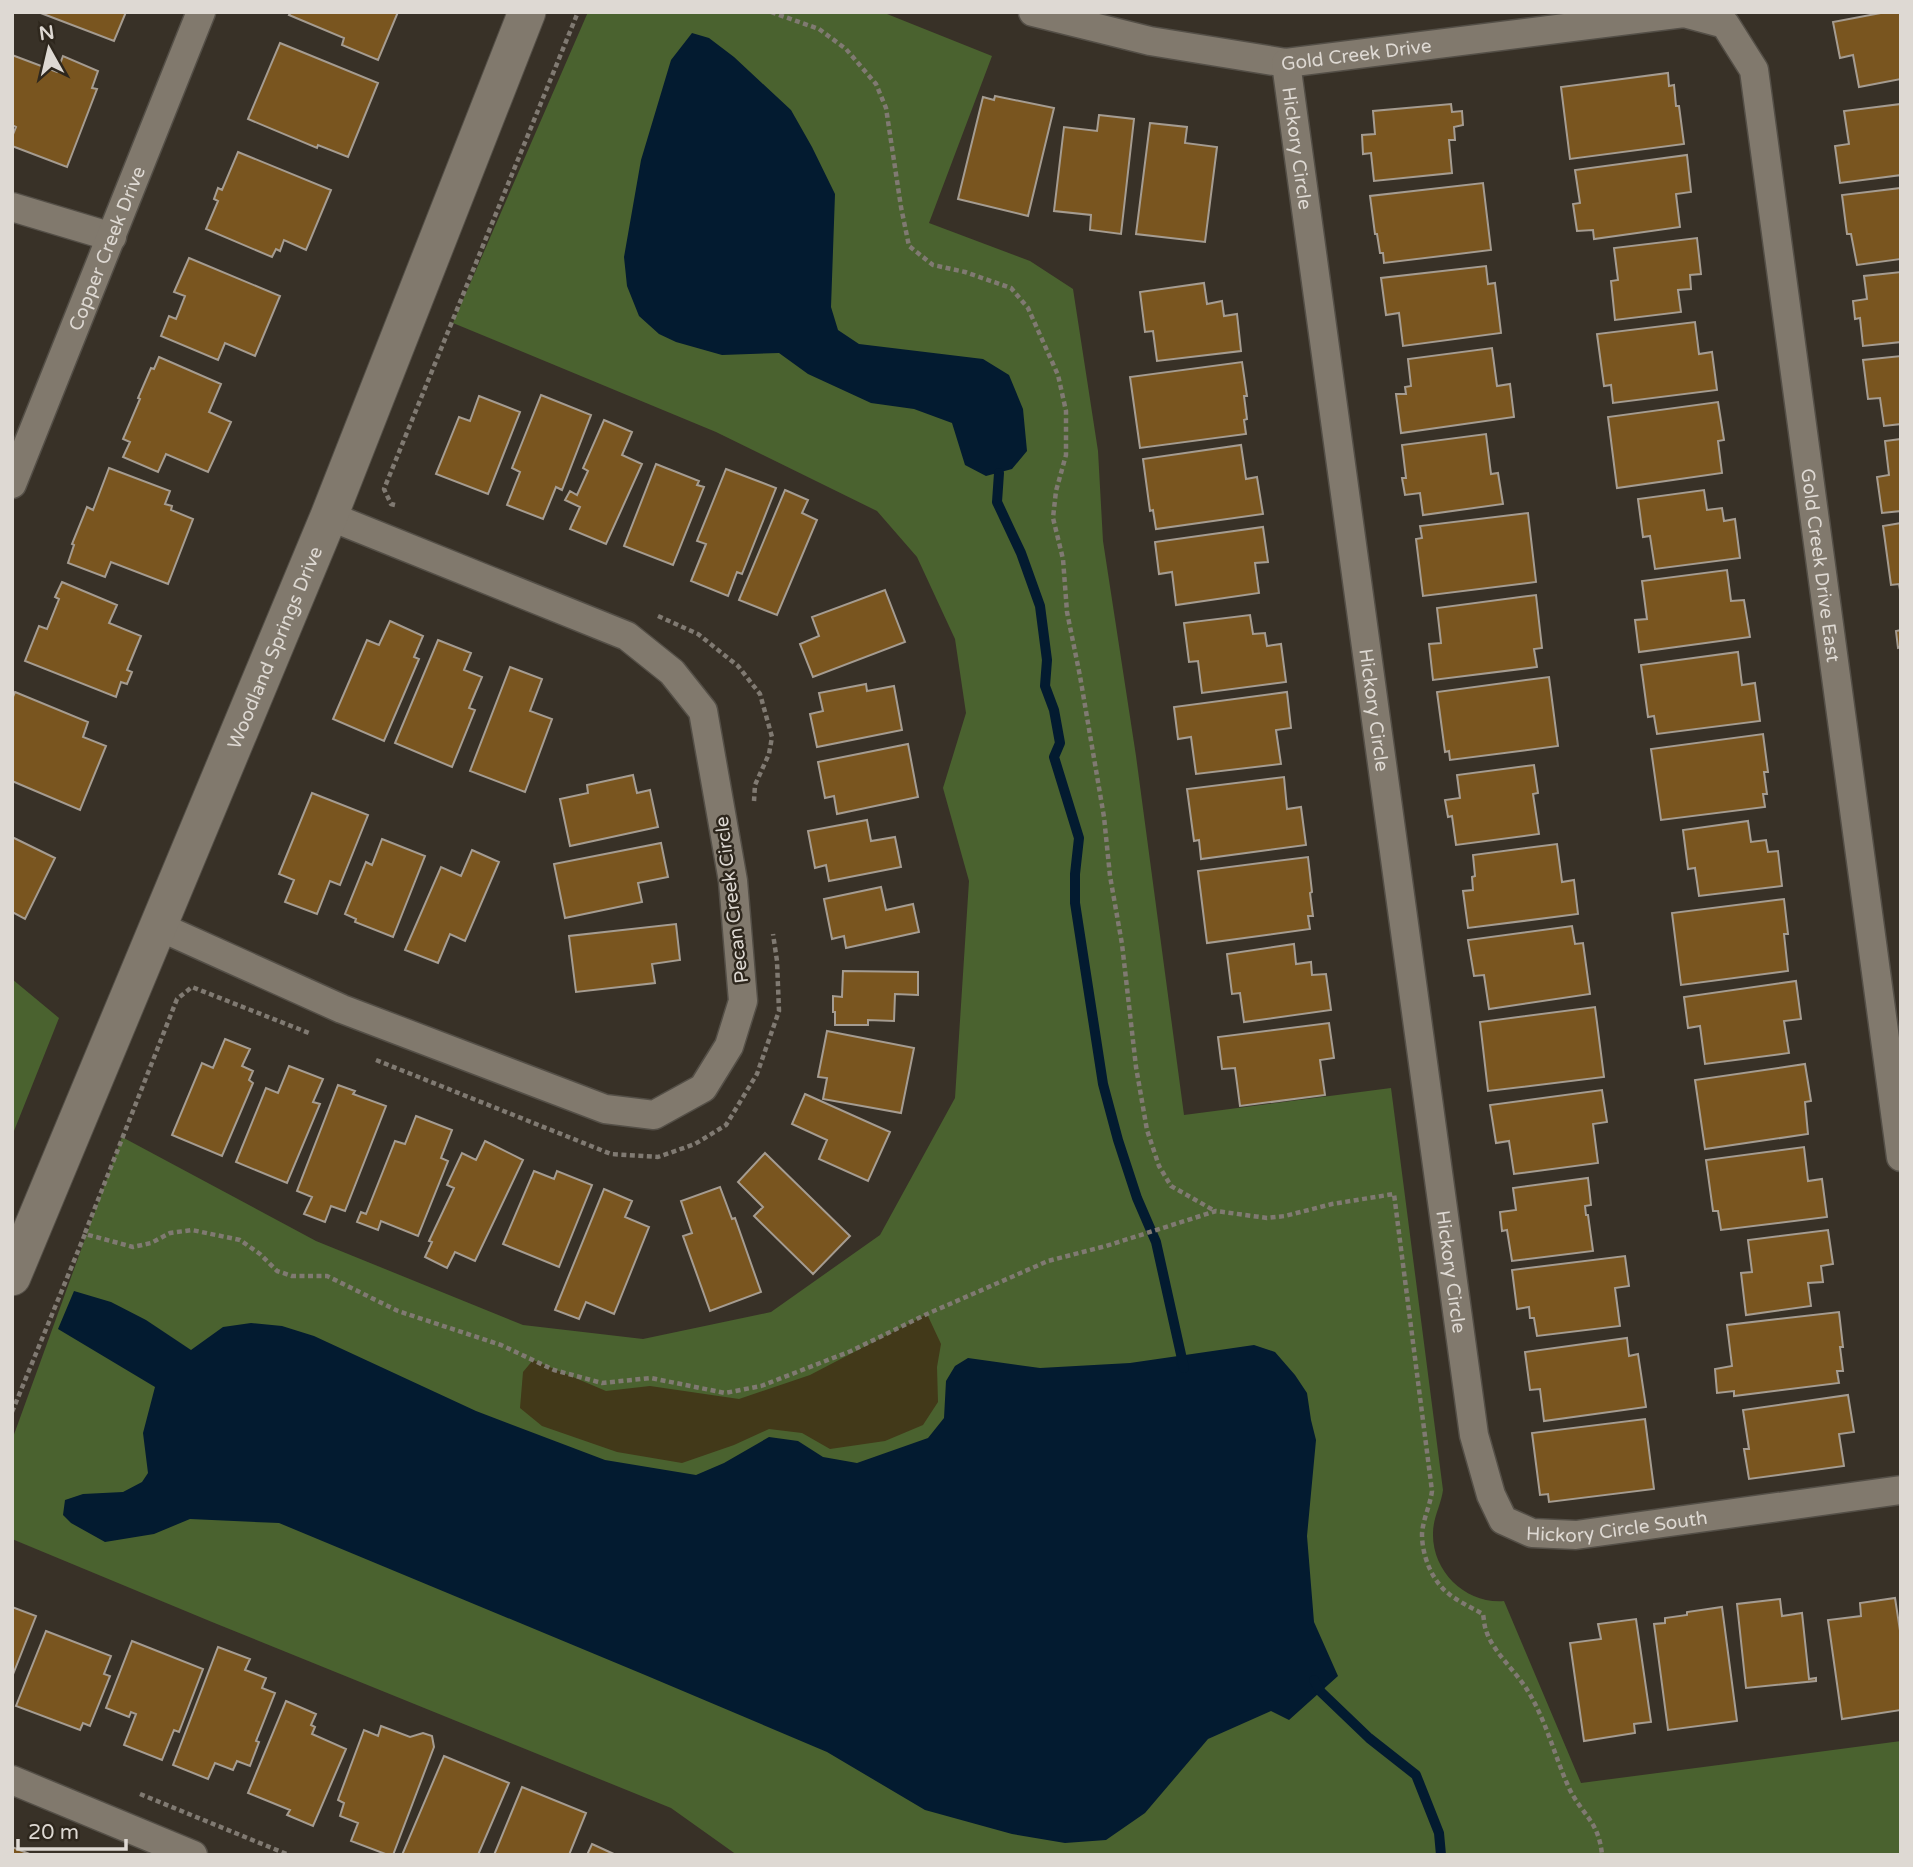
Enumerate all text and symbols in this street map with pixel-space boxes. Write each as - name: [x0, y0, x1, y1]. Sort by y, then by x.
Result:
- north arrow: [14, 14, 84, 84]
- text: N: [38, 21, 56, 45]
- street label: Gold Creek Drive: [1280, 35, 1433, 76]
- street label: Hickory Circle: [1277, 86, 1316, 211]
- street label: Copper Creek Drive: [65, 163, 150, 334]
- street label: Gold Creek Drive East: [1796, 467, 1844, 664]
- street label: Woodland Springs Drive: [223, 543, 327, 752]
- street label: Hickory Circle: [1354, 647, 1393, 773]
- street label: Pecan Creek Circle: [711, 815, 753, 985]
- street label: Hickory Circle: [1431, 1209, 1470, 1335]
- street label: Hickory Circle South: [1526, 1507, 1709, 1547]
- scale bar: [18, 1808, 126, 1852]
- text: 20 m: [28, 1820, 79, 1845]

